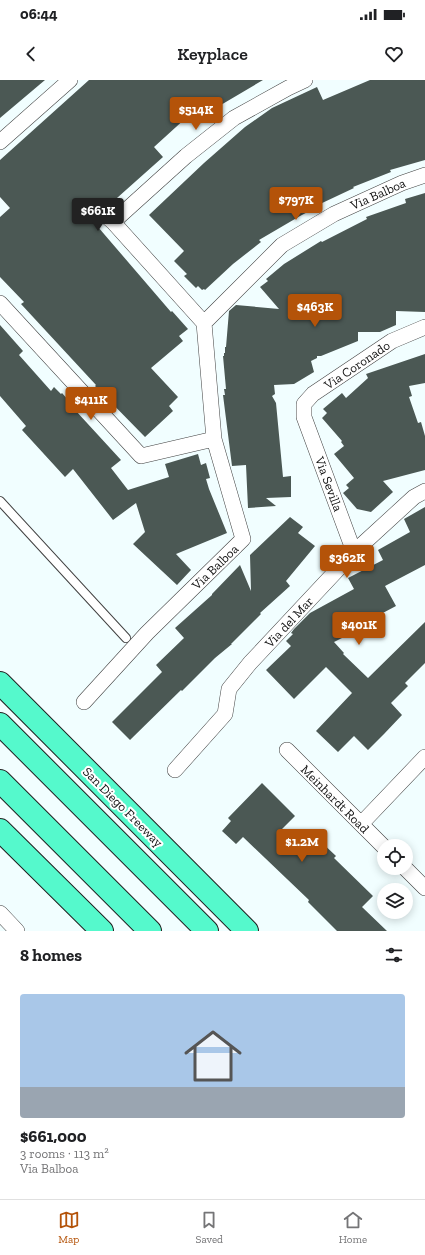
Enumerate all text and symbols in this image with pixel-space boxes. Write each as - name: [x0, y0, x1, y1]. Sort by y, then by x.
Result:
- text: 06:44: [20, 5, 58, 23]
- icon: back: [20, 43, 42, 65]
- text: Keyplace: [177, 43, 248, 65]
- icon: heart: [383, 43, 405, 65]
- pin: $514K: [168, 97, 224, 131]
- text: $514K: [179, 102, 213, 117]
- street label: Via Balboa: [347, 175, 408, 213]
- pin: $797K: [268, 187, 324, 221]
- text: $797K: [279, 192, 313, 207]
- pin: $661K: [70, 198, 126, 232]
- text: $661K: [81, 203, 115, 218]
- pin: $463K: [287, 294, 343, 328]
- text: $463K: [297, 299, 333, 314]
- street label: Via Coronado: [321, 337, 393, 393]
- pin: $411K: [63, 387, 119, 421]
- text: $411K: [74, 392, 108, 407]
- street label: Via Sevilla: [312, 454, 346, 514]
- street label: Via Balboa: [188, 541, 242, 593]
- pin: $362K: [319, 545, 375, 579]
- text: $362K: [329, 550, 365, 565]
- street label: Via del Mar: [261, 594, 316, 651]
- pin: $401K: [331, 612, 387, 646]
- text: $401K: [341, 617, 377, 632]
- street label: Meinhardt Road: [298, 762, 372, 836]
- street label: San Diego Freeway: [80, 764, 166, 850]
- pin: $1.2M: [274, 829, 330, 863]
- text: $1.2M: [285, 834, 319, 849]
- map controls: [377, 839, 413, 919]
- button: locate: [377, 839, 413, 875]
- button: layers: [377, 883, 413, 919]
- icon: filters: [383, 944, 405, 966]
- text: 8 homes: [20, 945, 82, 965]
- icon: home: [177, 1020, 249, 1092]
- text: $661,000: [20, 1126, 87, 1146]
- text: 3 rooms · 113 m²: [20, 1146, 109, 1161]
- text: Via Balboa: [20, 1161, 79, 1176]
- tab: Map: [58, 1209, 80, 1246]
- tab: Saved: [196, 1209, 223, 1246]
- tab: Home: [339, 1209, 367, 1246]

